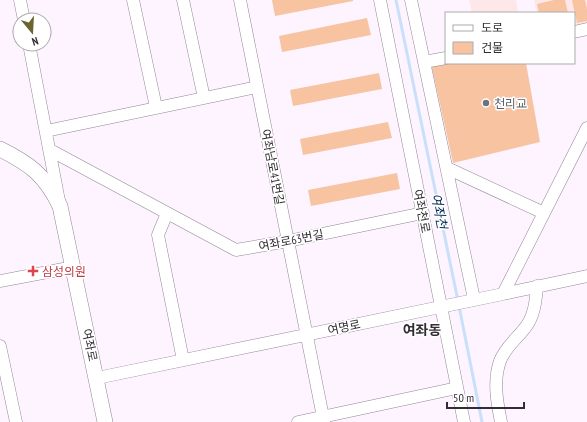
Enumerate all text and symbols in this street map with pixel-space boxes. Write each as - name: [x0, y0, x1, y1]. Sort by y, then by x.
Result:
- north arrow: [12, 12, 52, 52]
- legend: [445, 12, 575, 64]
- text: 도로: [481, 20, 503, 35]
- text: N: [30, 34, 40, 49]
- text: 건물: [481, 40, 503, 55]
- place label: 천리교: [494, 96, 527, 111]
- marker: 천리교: [481, 98, 491, 108]
- street label: 여좌남로41번길: [258, 128, 288, 206]
- street label: 여좌천로: [410, 188, 434, 234]
- water label: 여좌천: [427, 192, 451, 231]
- street label: 여좌로63번길: [257, 226, 325, 254]
- place label: 삼성의원: [42, 264, 86, 279]
- marker: 삼성의원: [27, 265, 39, 277]
- street label: 여명로: [326, 316, 362, 338]
- district label: 여좌동: [403, 321, 441, 339]
- street label: 여좌로: [79, 327, 101, 363]
- scale bar: [447, 384, 524, 410]
- text: 50 m: [453, 390, 474, 405]

